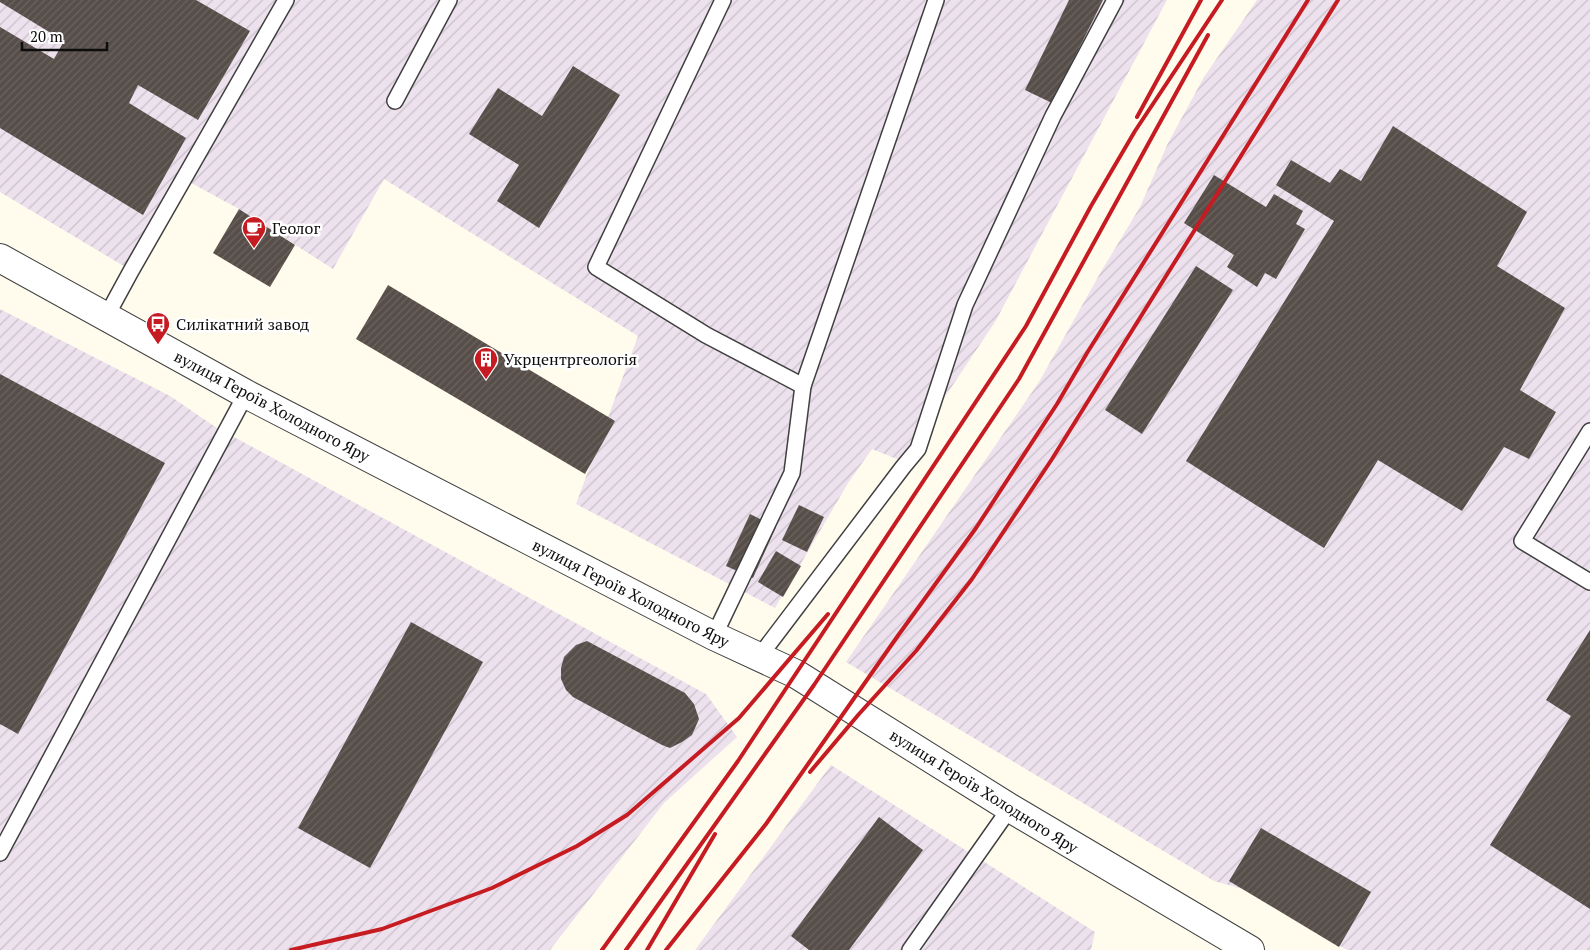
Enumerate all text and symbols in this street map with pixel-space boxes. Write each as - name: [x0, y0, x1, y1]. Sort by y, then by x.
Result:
- scale bar: [22, 20, 108, 52]
- text: 20 m: [30, 26, 63, 46]
- cafe icon: Геолог: [241, 215, 267, 249]
- place label: Геолог: [272, 217, 320, 239]
- bus stop icon: Силікатний завод: [145, 311, 171, 345]
- place label: Силікатний завод: [176, 313, 309, 335]
- street label: вулиця Героїв Холодного Яру: [170, 345, 374, 467]
- building icon: Укрцентргеологія: [473, 346, 499, 380]
- place label: Укрцентргеологія: [504, 348, 637, 370]
- street label: вулиця Героїв Холодного Яру: [529, 534, 734, 653]
- street label: вулиця Героїв Холодного Яру: [886, 724, 1083, 859]

